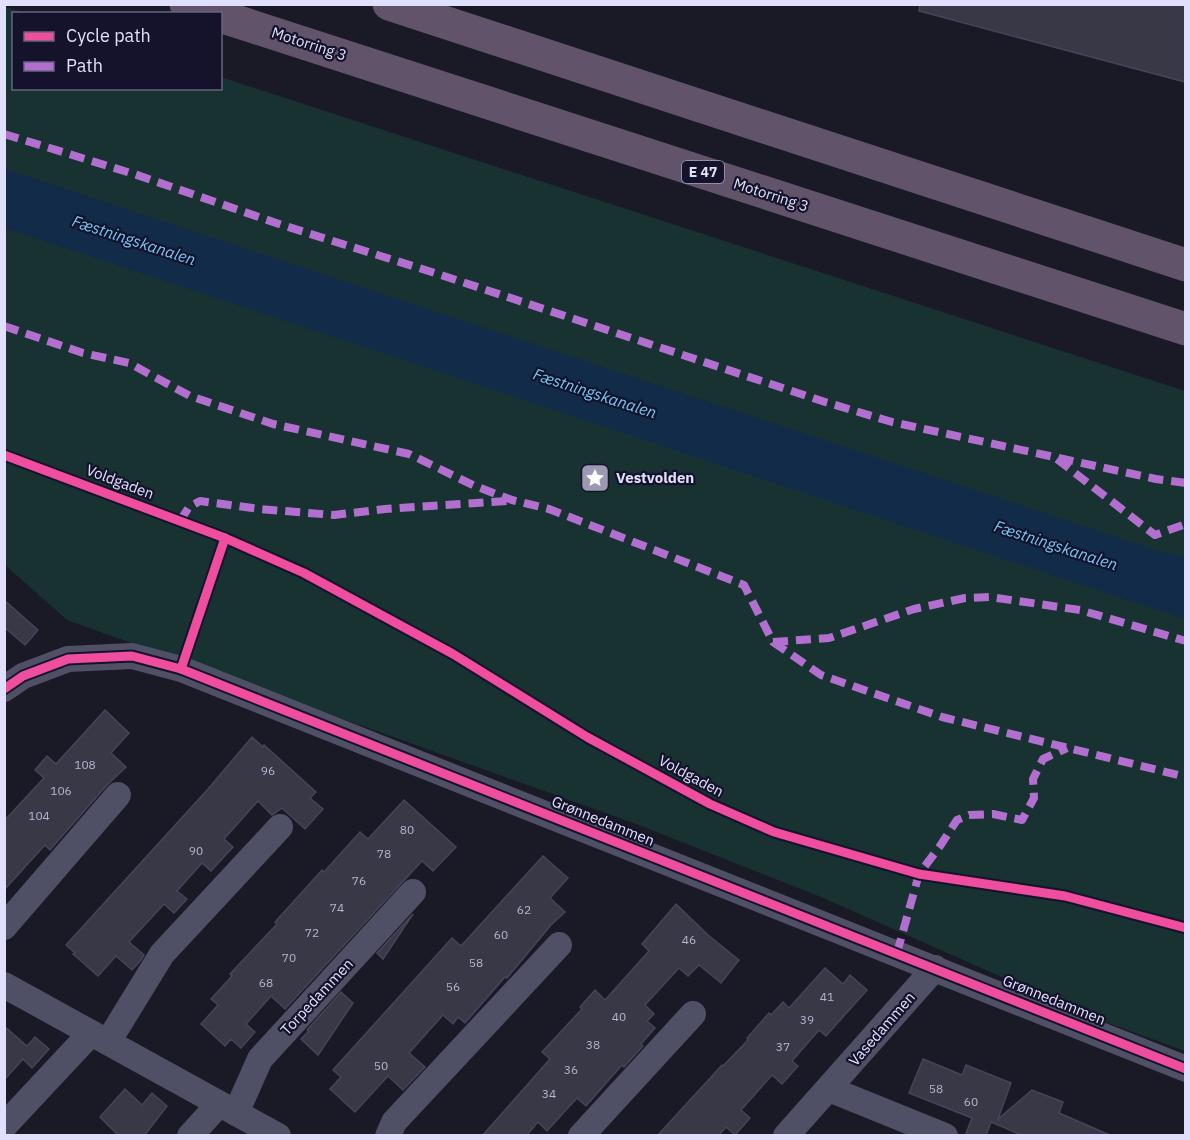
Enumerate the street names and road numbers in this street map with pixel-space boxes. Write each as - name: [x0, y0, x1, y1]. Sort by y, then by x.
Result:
- street label: Motorring 3: [269, 22, 349, 65]
- road number: E 47: [682, 161, 724, 183]
- street label: Motorring 3: [731, 173, 811, 216]
- street label: Voldgaden: [84, 460, 157, 503]
- street label: Voldgaden: [655, 750, 727, 801]
- street label: Grønnedammen: [549, 791, 657, 850]
- street label: Torpedammen: [276, 954, 357, 1039]
- street label: Grønnedammen: [1000, 970, 1108, 1029]
- street label: Vasedammen: [844, 988, 919, 1070]

